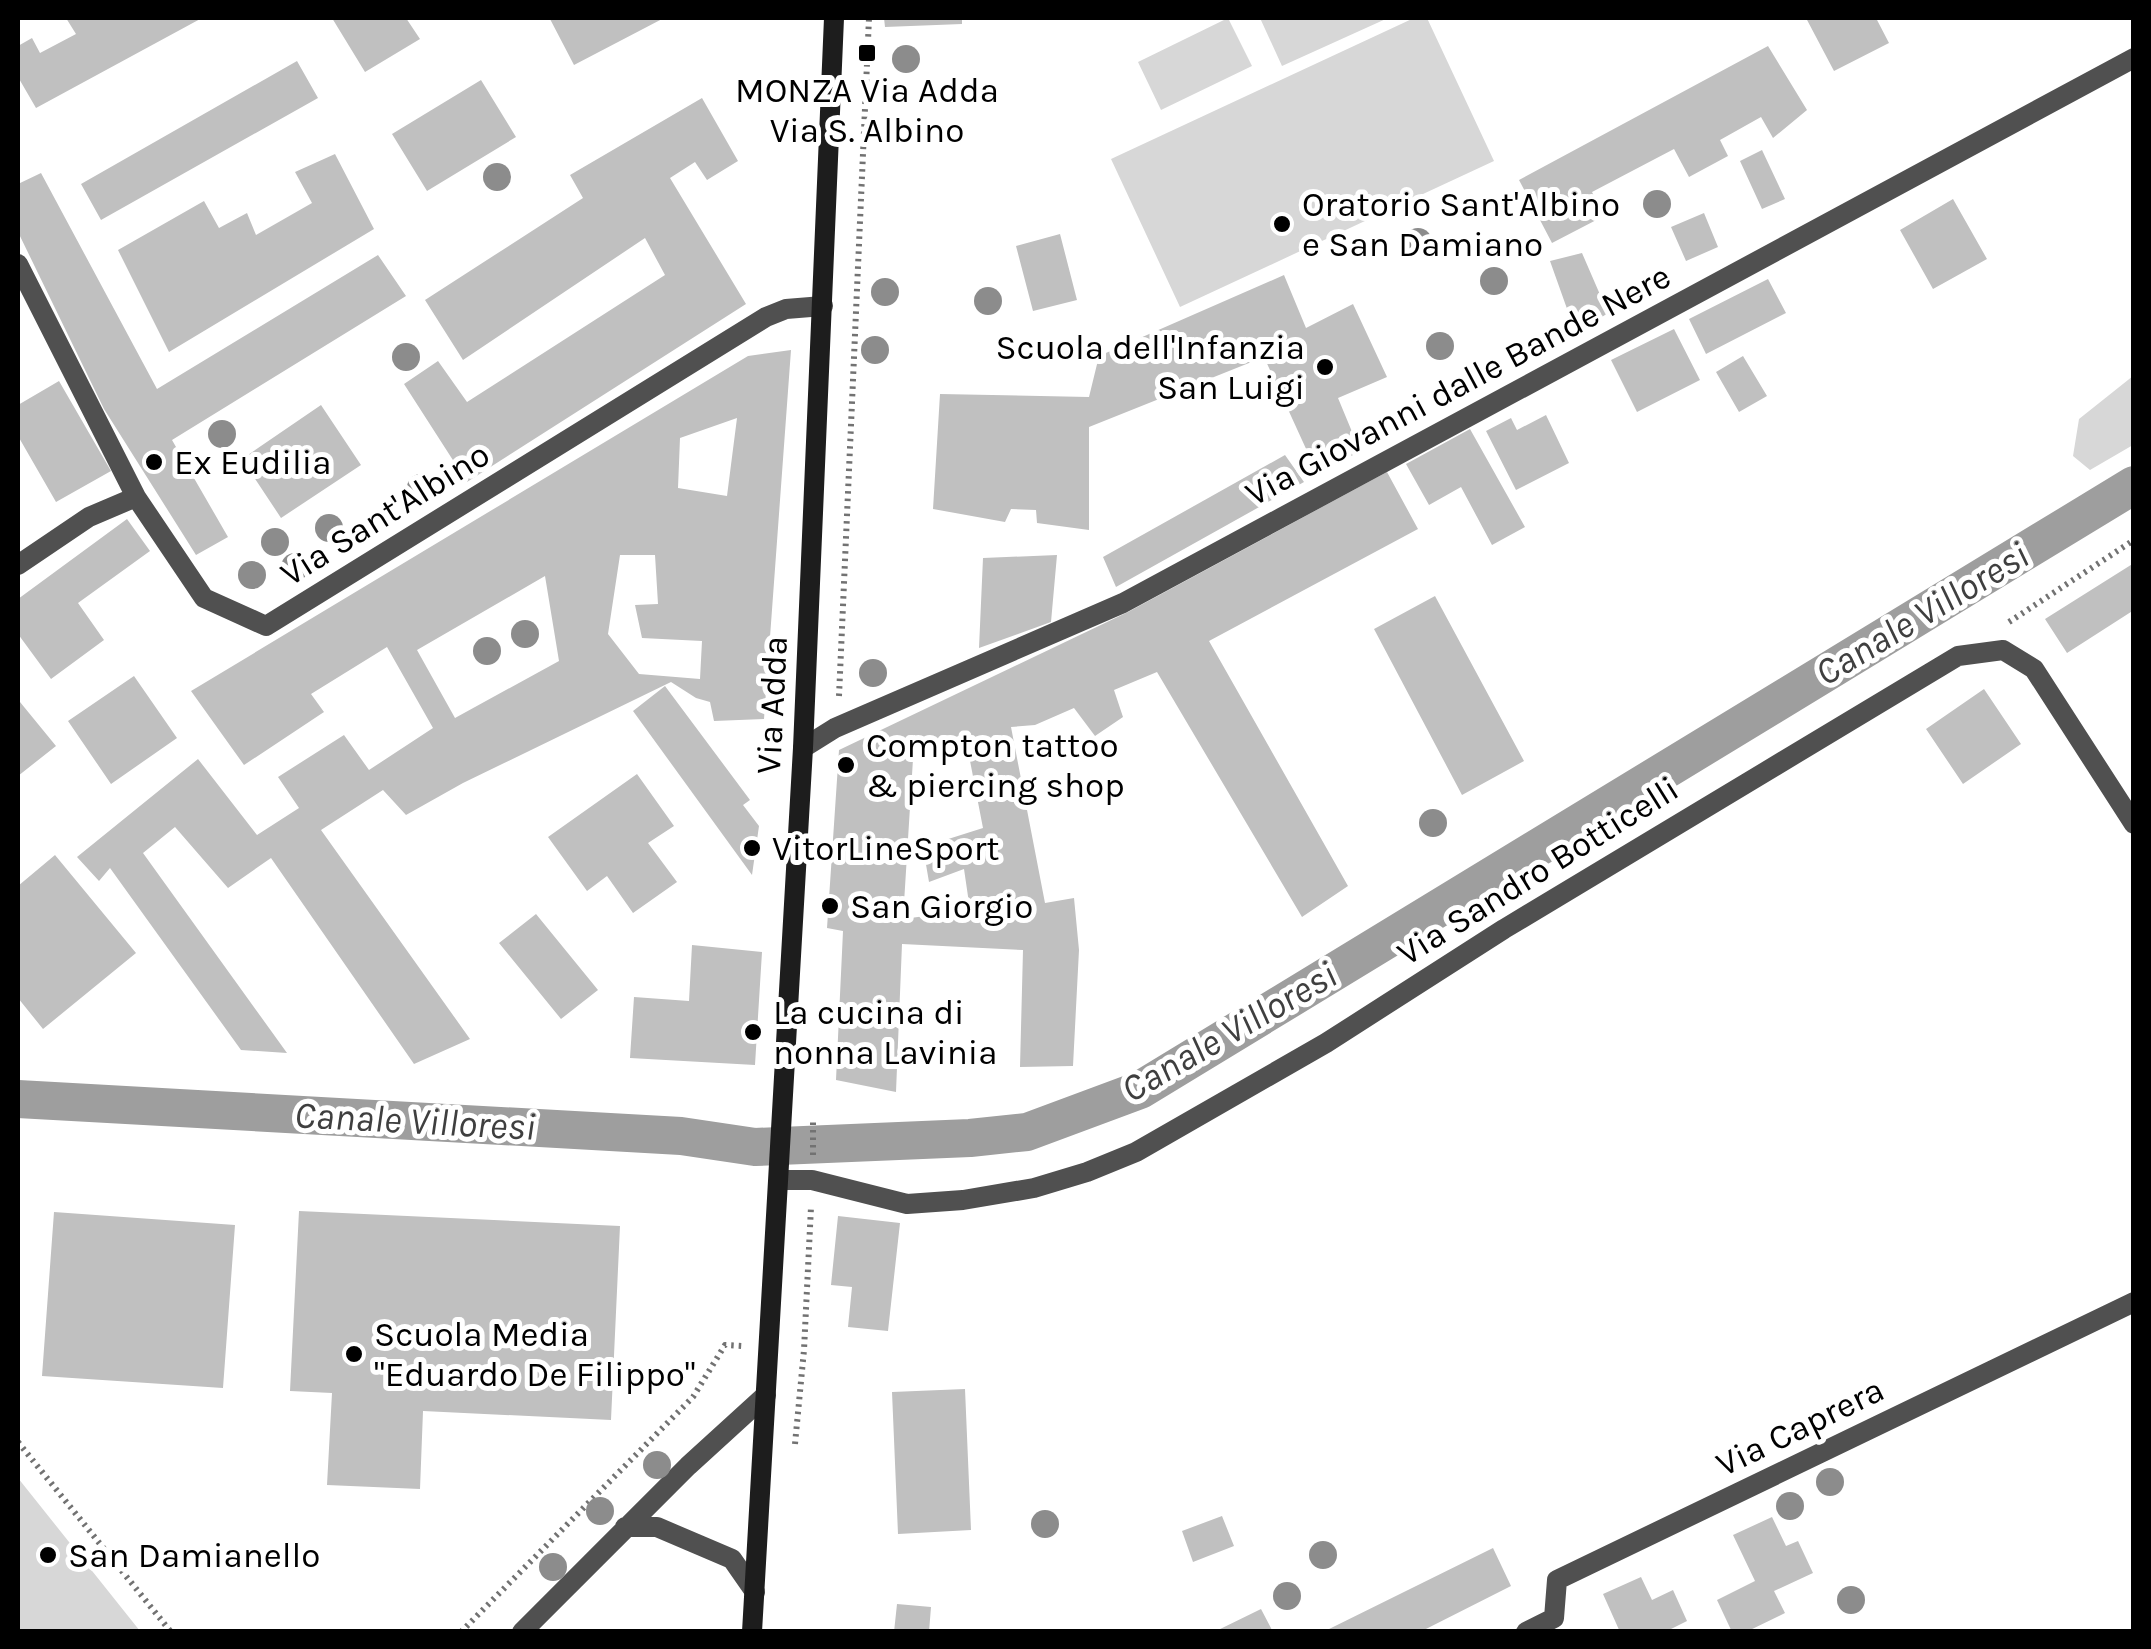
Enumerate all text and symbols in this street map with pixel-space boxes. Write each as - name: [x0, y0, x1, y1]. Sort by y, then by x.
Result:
- marker: MONZA Via Adda Via S. Albino: [856, 42, 878, 64]
- place label: MONZA Via Adda Via S. Albino: [735, 70, 999, 151]
- place label: Oratorio Sant'Albino e San Damiano: [1302, 184, 1620, 265]
- marker: Oratorio Sant'Albino e San Damiano: [1271, 213, 1293, 235]
- street label: Via Giovanni dalle Bande Nere: [1239, 255, 1677, 515]
- place label: Scuola dell'Infanzia San Luigi: [995, 327, 1305, 408]
- marker: Scuola dell'Infanzia San Luigi: [1314, 356, 1336, 378]
- street label: Via Sant'Albino: [273, 433, 497, 595]
- place label: Ex Eudilia: [174, 442, 331, 483]
- marker: Ex Eudilia: [143, 451, 165, 473]
- water label: Canale Villoresi: [1807, 533, 2037, 695]
- street label: Via Adda: [748, 635, 796, 775]
- place label: Compton tattoo & piercing shop: [866, 725, 1125, 806]
- marker: Compton tattoo & piercing shop: [835, 754, 857, 776]
- street label: Via Sandro Botticelli: [1390, 768, 1686, 974]
- place label: VitorLineSport: [772, 828, 1000, 869]
- marker: VitorLineSport: [741, 837, 763, 859]
- place label: San Giorgio: [850, 886, 1033, 927]
- marker: San Giorgio: [819, 895, 841, 917]
- water label: Canale Villoresi: [1113, 952, 1345, 1112]
- place label: La cucina di nonna Lavinia: [773, 992, 998, 1073]
- marker: La cucina di nonna Lavinia: [742, 1021, 764, 1043]
- water label: Canale Villoresi: [293, 1092, 537, 1150]
- place label: Scuola Media "Eduardo De Filippo": [374, 1314, 695, 1395]
- marker: Scuola Media "Eduardo De Filippo": [343, 1343, 365, 1365]
- street label: Via Caprera: [1709, 1369, 1891, 1485]
- place label: San Damianello: [68, 1535, 321, 1576]
- marker: San Damianello: [37, 1544, 59, 1566]

